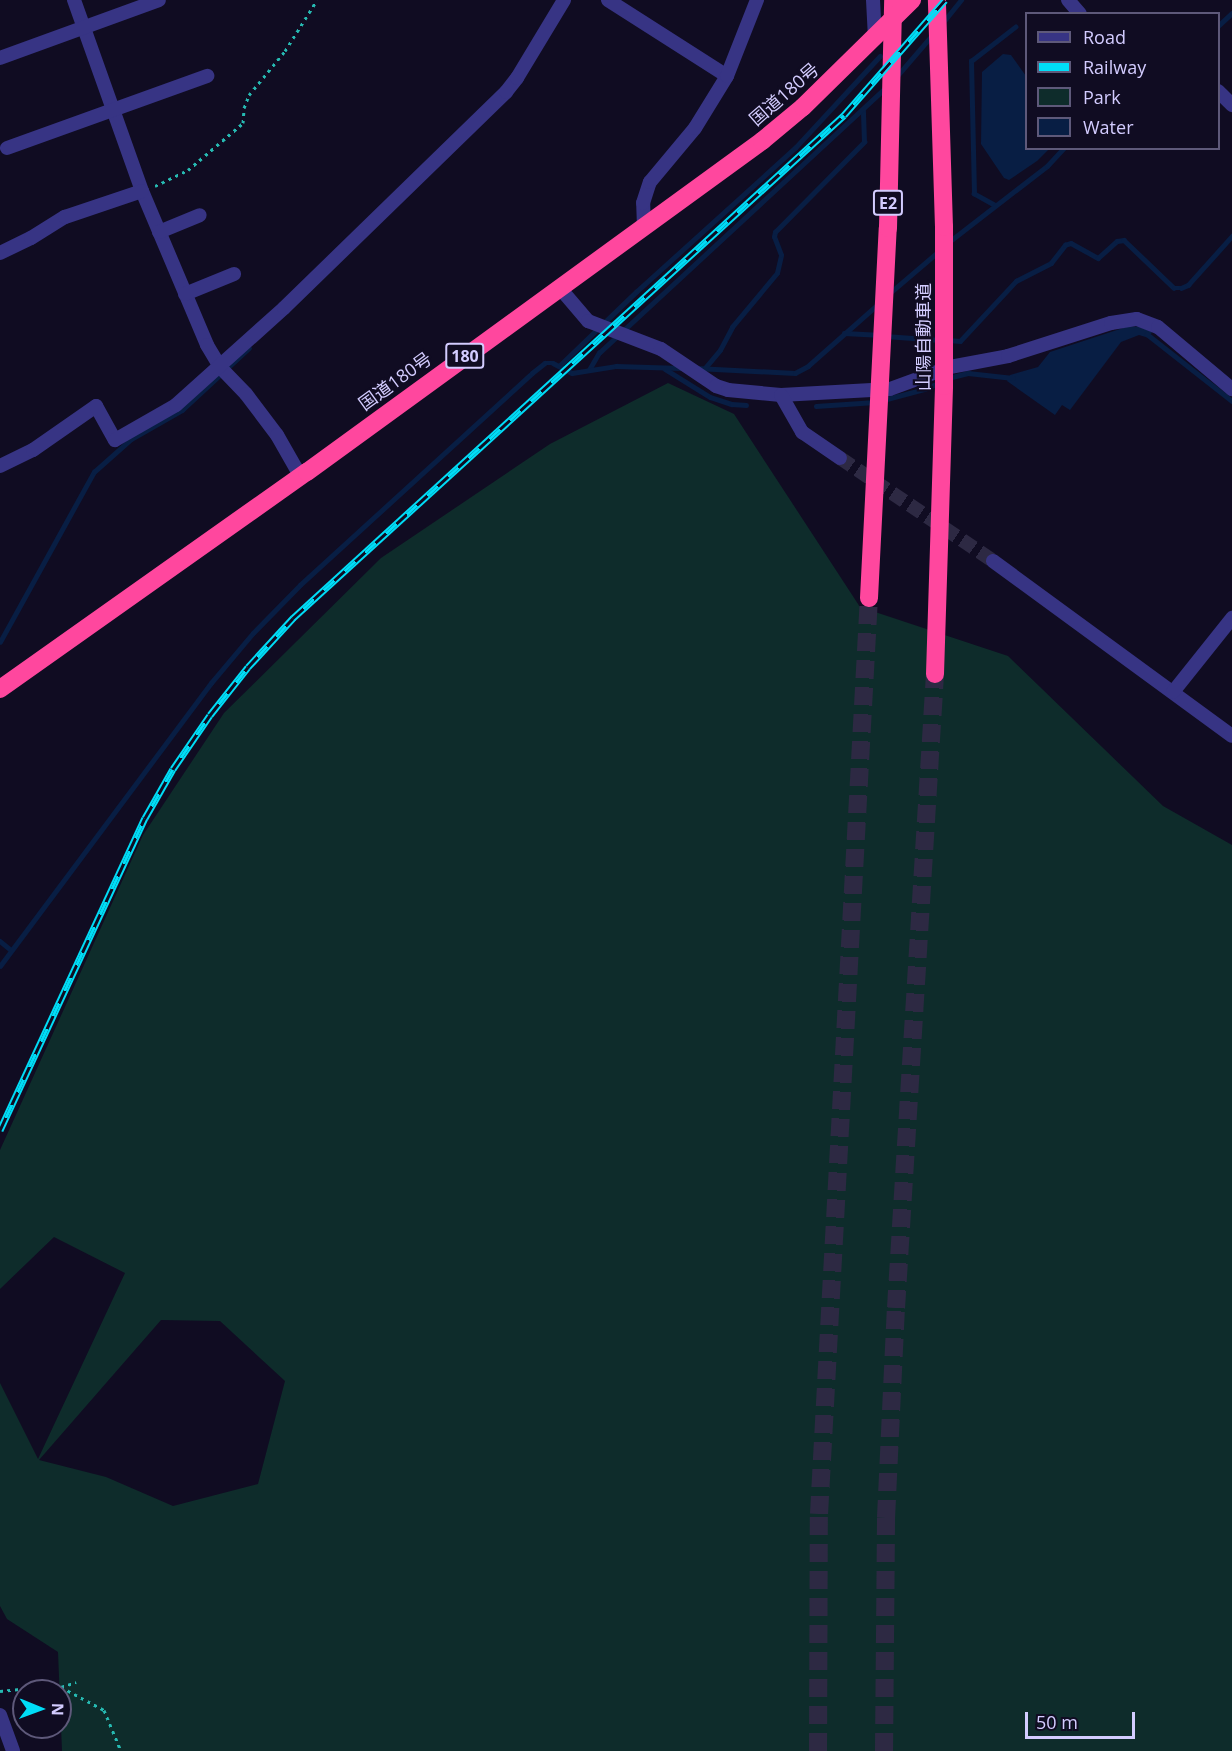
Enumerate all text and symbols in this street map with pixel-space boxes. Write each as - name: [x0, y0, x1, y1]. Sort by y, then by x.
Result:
- legend: [1025, 12, 1220, 150]
- text: Road: [1083, 25, 1126, 49]
- text: Railway: [1083, 55, 1146, 79]
- street label: 国道180号: [745, 58, 823, 130]
- text: Park: [1083, 85, 1121, 109]
- text: Water: [1083, 115, 1134, 139]
- road number: E2: [872, 190, 904, 216]
- street label: 山陽自動車道: [912, 283, 934, 391]
- road number: 180: [444, 343, 486, 369]
- street label: 国道180号: [354, 347, 436, 415]
- north arrow: [12, 1679, 72, 1739]
- scale bar: [1028, 1700, 1138, 1738]
- text: N: [47, 1703, 69, 1716]
- text: 50 m: [1036, 1710, 1078, 1734]

